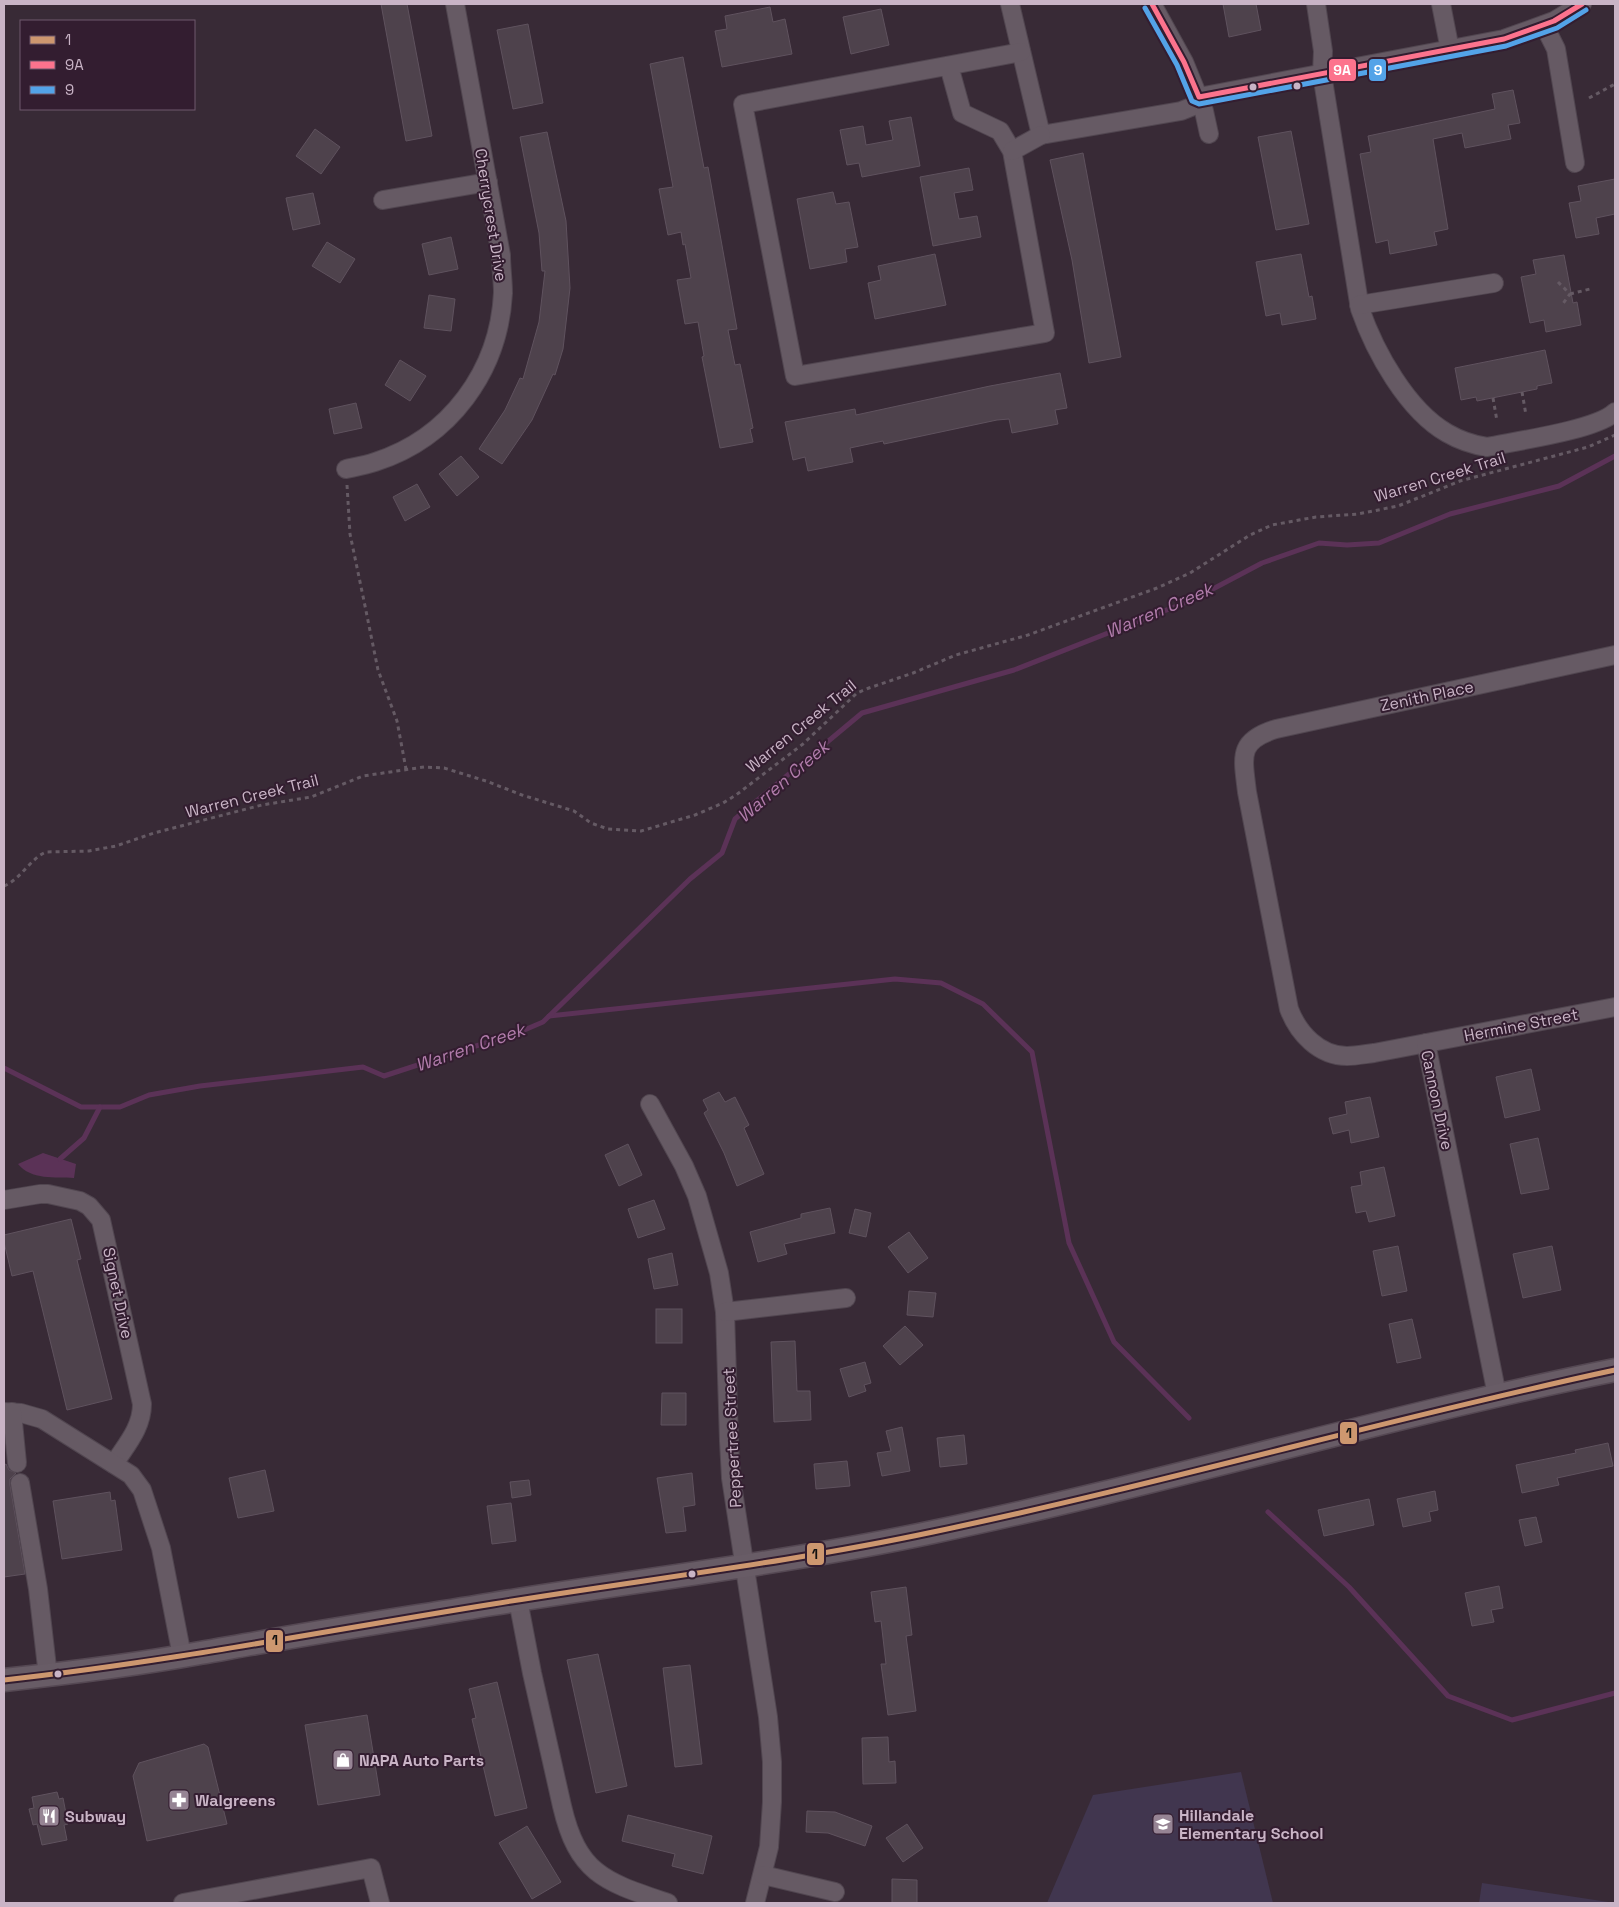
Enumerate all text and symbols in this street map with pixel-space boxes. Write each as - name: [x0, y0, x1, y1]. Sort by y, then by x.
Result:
- legend: [20, 20, 195, 110]
- text: 1: [65, 30, 71, 49]
- text: 9A: [65, 55, 84, 74]
- line badge: 9A: [1328, 58, 1357, 82]
- line badge: 9: [1368, 58, 1387, 82]
- text: 9A: [1333, 61, 1351, 79]
- text: 9: [1374, 61, 1382, 79]
- text: 9: [65, 80, 74, 99]
- unlabelled marker: [1292, 81, 1302, 91]
- unlabelled marker: [1248, 82, 1258, 92]
- street label: Cherrycrest Drive: [470, 147, 512, 283]
- street label: Warren Creek Trail: [1372, 447, 1508, 507]
- water label: Warren Creek: [1102, 576, 1218, 643]
- street label: Warren Creek Trail: [741, 675, 861, 777]
- street label: Zenith Place: [1378, 676, 1476, 716]
- water label: Warren Creek: [732, 733, 835, 827]
- street label: Warren Creek Trail: [183, 769, 321, 823]
- street label: Hermine Street: [1462, 1004, 1580, 1046]
- water label: Warren Creek: [412, 1017, 530, 1077]
- street label: Cannon Drive: [1416, 1048, 1458, 1152]
- street label: Signet Drive: [98, 1245, 138, 1341]
- street label: Peppertree Street: [718, 1368, 746, 1508]
- line badge: 1: [1339, 1421, 1358, 1445]
- text: 1: [1346, 1424, 1352, 1442]
- line badge: 1: [806, 1542, 825, 1566]
- text: 1: [812, 1545, 818, 1563]
- unlabelled marker: [687, 1569, 697, 1579]
- line badge: 1: [265, 1629, 284, 1653]
- text: 1: [272, 1631, 278, 1649]
- unlabelled marker: [53, 1669, 63, 1679]
- shop icon: NAPA Auto Parts: [331, 1748, 355, 1772]
- place label: NAPA Auto Parts: [359, 1750, 484, 1771]
- pharmacy icon: Walgreens: [167, 1788, 191, 1812]
- place label: Walgreens: [195, 1790, 276, 1811]
- restaurant icon: Subway: [37, 1804, 61, 1828]
- place label: Hillandale Elementary School: [1179, 1805, 1323, 1844]
- place label: Subway: [65, 1806, 126, 1827]
- school or university icon: Hillandale Elementary School: [1151, 1812, 1175, 1836]

